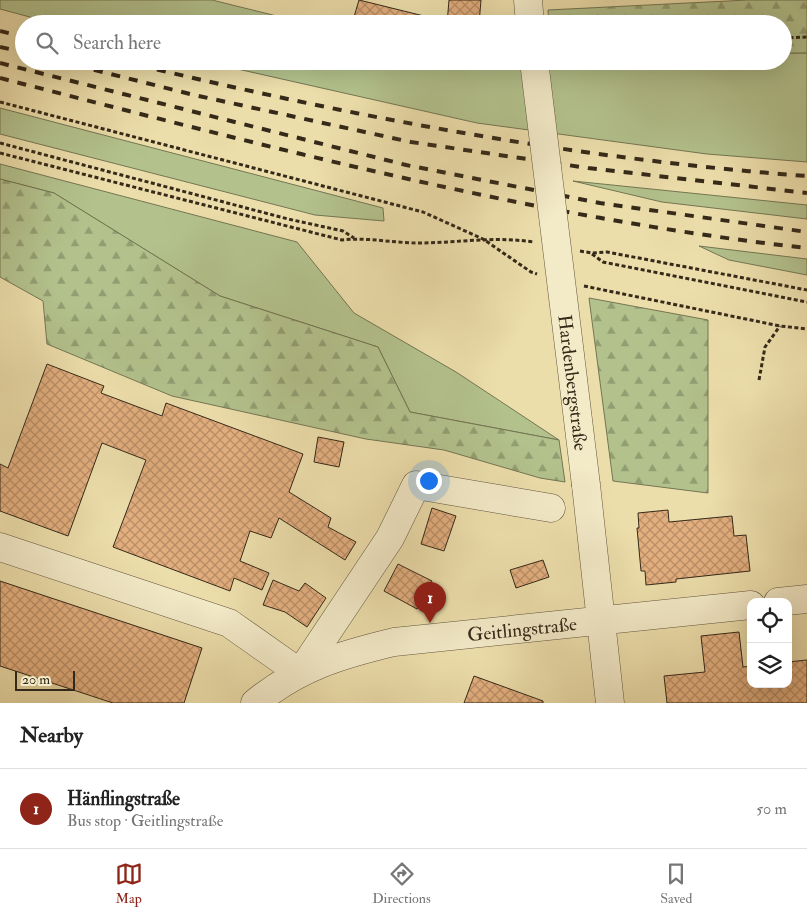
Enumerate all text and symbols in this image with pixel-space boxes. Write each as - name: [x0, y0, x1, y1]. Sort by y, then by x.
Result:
- search box: [15, 15, 792, 70]
- icon: search: [33, 29, 61, 57]
- text: Search here: [73, 31, 161, 55]
- street label: Hardenbergstraße: [552, 313, 593, 452]
- your location: [416, 468, 442, 494]
- pin: 1: [414, 582, 446, 623]
- map controls: [747, 598, 792, 688]
- button: locate: [747, 598, 792, 643]
- street label: Geitlingstraße: [466, 612, 578, 647]
- button: layers: [747, 643, 792, 688]
- scale bar: [15, 668, 75, 691]
- text: 20 m: [22, 671, 50, 688]
- text: Nearby: [20, 722, 83, 749]
- text: Hänflingstraße: [67, 787, 180, 811]
- text: 1: [33, 799, 39, 819]
- text: 50 m: [756, 799, 787, 819]
- text: Bus stop · Geitlingstraße: [67, 811, 223, 831]
- tab: Map: [115, 860, 143, 907]
- tab: Directions: [372, 860, 431, 907]
- tab: Saved: [660, 860, 692, 907]

